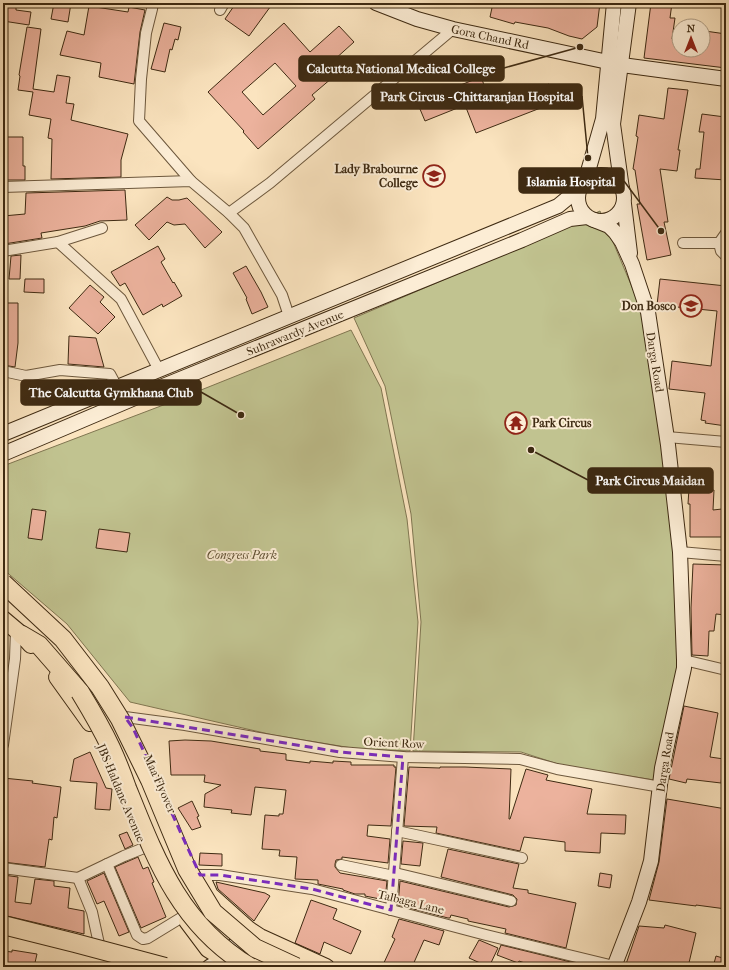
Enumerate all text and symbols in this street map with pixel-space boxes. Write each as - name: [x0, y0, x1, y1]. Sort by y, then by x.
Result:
- north arrow: [671, 18, 711, 58]
- street label: Gora Chand Rd: [450, 22, 531, 52]
- text: N: [687, 22, 696, 35]
- callout: Calcutta National Medical College: [299, 56, 504, 81]
- text: Calcutta National Medical College: [306, 61, 496, 77]
- callout: Park Circus - Chittaranjan Hospital: [372, 84, 582, 109]
- text: Park Circus - Chittaranjan Hospital: [380, 89, 574, 105]
- place label: Lady Brabourne College: [334, 162, 418, 191]
- school or university icon: Lady Brabourne College: [421, 163, 447, 189]
- callout: Islamia Hospital: [519, 168, 624, 193]
- text: Islamia Hospital: [526, 174, 616, 190]
- school or university icon: Don Bosco: [678, 293, 704, 319]
- place label: Don Bosco: [622, 299, 676, 313]
- street label: Suhrawardy Avenue: [244, 307, 346, 359]
- street label: Darga Road: [643, 331, 667, 394]
- callout: The Calcutta Gymkhana Club: [21, 380, 201, 405]
- text: The Calcutta Gymkhana Club: [28, 385, 193, 401]
- temple icon: Park Circus: [503, 410, 529, 436]
- place label: Park Circus: [532, 416, 592, 430]
- callout: Park Circus Maidan: [588, 468, 713, 493]
- text: Park Circus Maidan: [595, 473, 705, 488]
- park label: Congress Park: [207, 548, 277, 562]
- street label: Darga Road: [653, 730, 677, 793]
- street label: Orient Row: [363, 734, 426, 752]
- street label: JBS Haldane Avenue: [94, 741, 148, 844]
- street label: Maa Flyover: [141, 752, 180, 816]
- street label: Talbaga Lane: [376, 887, 446, 917]

